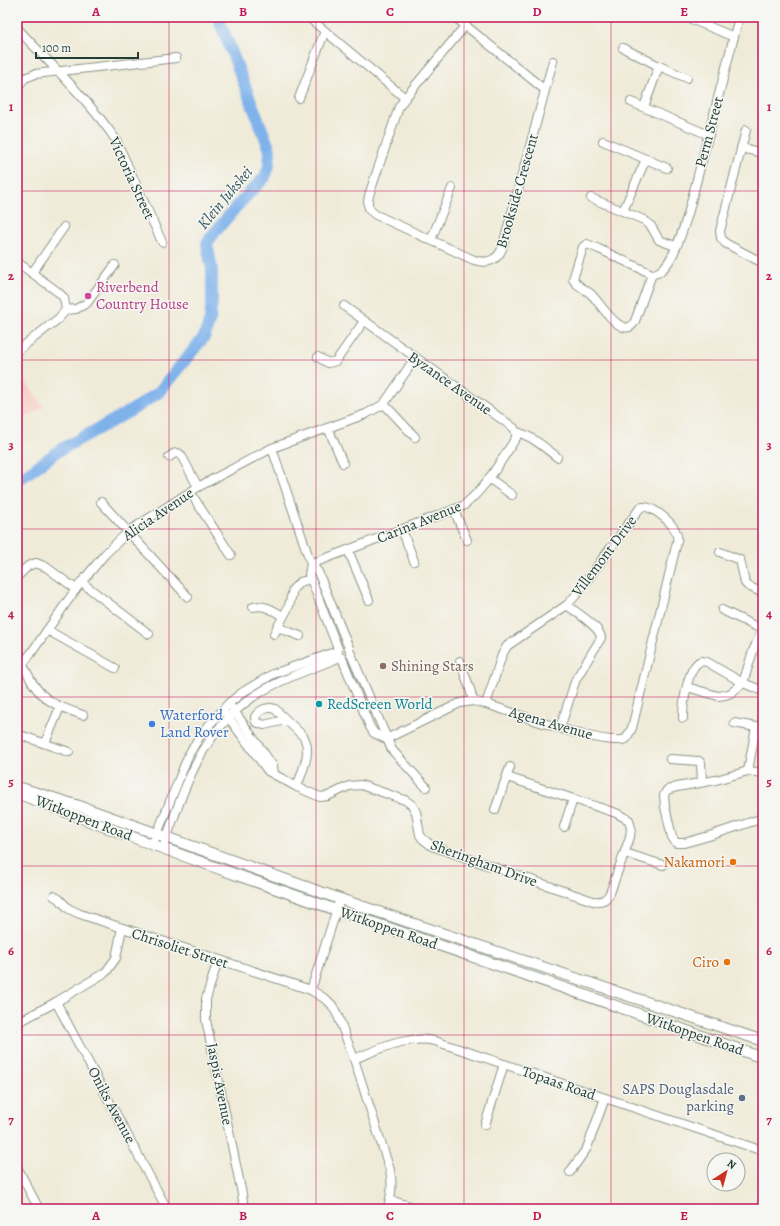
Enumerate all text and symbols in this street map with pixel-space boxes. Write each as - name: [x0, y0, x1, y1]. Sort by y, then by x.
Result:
- text: A: [91, 3, 101, 20]
- text: B: [239, 3, 247, 20]
- text: C: [386, 3, 394, 20]
- text: D: [532, 3, 542, 20]
- text: E: [680, 3, 688, 20]
- scale bar: [36, 34, 138, 60]
- text: 100 m: [42, 40, 71, 56]
- street label: Perm Street: [690, 94, 728, 170]
- text: 1: [9, 98, 14, 115]
- text: 1: [767, 98, 772, 115]
- street label: Brookside Crescent: [491, 131, 543, 251]
- street label: Victoria Street: [104, 133, 160, 222]
- water label: Klein Jukskei: [192, 162, 258, 234]
- text: 2: [8, 267, 15, 284]
- text: 2: [766, 267, 773, 284]
- place label: Riverbend Country House: [96, 277, 189, 314]
- marker: Riverbend Country House: [83, 291, 93, 301]
- street label: Byzance Avenue: [404, 347, 496, 419]
- text: 3: [8, 436, 14, 453]
- text: 3: [766, 436, 772, 453]
- street label: Alicia Avenue: [118, 483, 198, 546]
- street label: Carina Avenue: [374, 496, 464, 548]
- street label: Villemont Drive: [566, 511, 641, 601]
- text: 4: [8, 605, 14, 622]
- text: 4: [766, 605, 772, 622]
- place label: Shining Stars: [391, 656, 474, 676]
- marker: Shining Stars: [378, 661, 388, 671]
- place label: RedScreen World: [327, 694, 433, 714]
- marker: RedScreen World: [314, 699, 324, 709]
- street label: Agena Avenue: [506, 701, 595, 745]
- place label: Waterford Land Rover: [159, 705, 229, 742]
- marker: Waterford Land Rover: [147, 719, 157, 729]
- text: 5: [8, 773, 14, 790]
- text: 5: [766, 773, 772, 790]
- street label: Witkoppen Road: [32, 790, 136, 846]
- street label: Sheringham Drive: [428, 834, 540, 892]
- place label: Nakamori: [663, 852, 725, 872]
- marker: Nakamori: [728, 857, 738, 867]
- street label: Witkoppen Road: [336, 902, 441, 954]
- street label: Chrisoliet Street: [129, 923, 231, 973]
- text: 6: [8, 942, 14, 959]
- text: 6: [766, 942, 772, 959]
- place label: Ciro: [693, 952, 719, 972]
- marker: Ciro: [722, 957, 732, 967]
- street label: Witkoppen Road: [642, 1008, 747, 1060]
- street label: Jaspis Avenue: [202, 1041, 238, 1127]
- street label: Topaas Road: [519, 1061, 599, 1105]
- street label: Oniks Avenue: [83, 1063, 141, 1147]
- place label: SAPS Douglasdale parking: [622, 1079, 734, 1116]
- marker: SAPS Douglasdale parking: [737, 1093, 747, 1103]
- text: 7: [8, 1111, 14, 1128]
- text: 7: [766, 1111, 772, 1128]
- north arrow: [706, 1152, 746, 1192]
- text: N: [724, 1156, 739, 1173]
- text: A: [91, 1207, 101, 1224]
- text: B: [239, 1207, 247, 1224]
- text: C: [386, 1207, 394, 1224]
- text: D: [532, 1207, 542, 1224]
- text: E: [680, 1207, 688, 1224]

